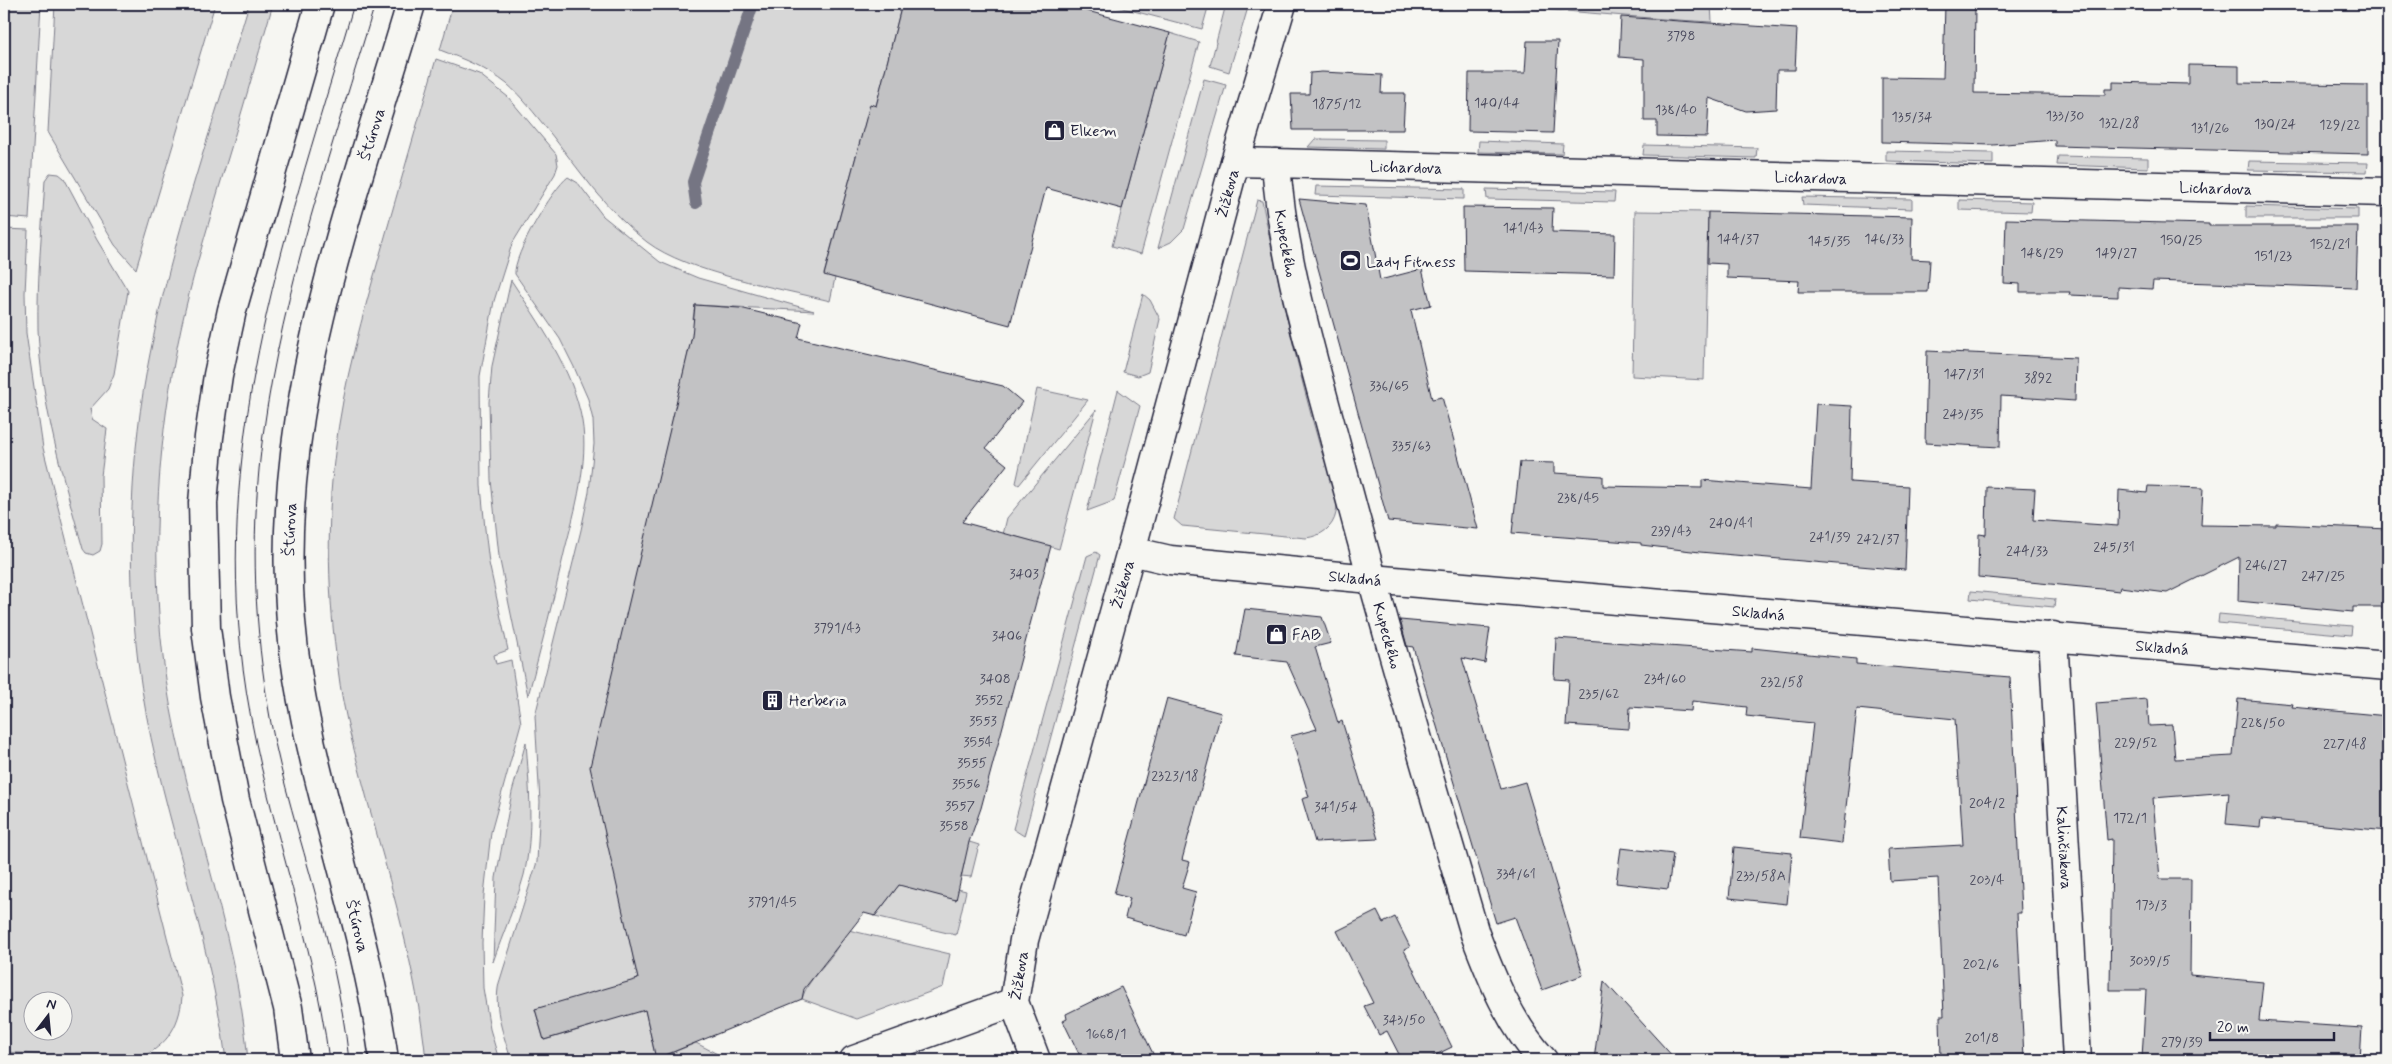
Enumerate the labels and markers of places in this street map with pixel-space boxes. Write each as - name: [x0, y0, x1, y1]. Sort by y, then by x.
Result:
- shop icon: Elkem: [1042, 118, 1066, 142]
- place label: Elkem: [1070, 121, 1117, 142]
- sports icon: Lady Fitness: [1338, 249, 1362, 273]
- place label: Lady Fitness: [1366, 252, 1456, 273]
- shop icon: FAB: [1264, 622, 1288, 646]
- place label: FAB: [1292, 625, 1321, 646]
- building icon: Herberia: [761, 688, 785, 712]
- place label: Herberia: [789, 691, 847, 712]

